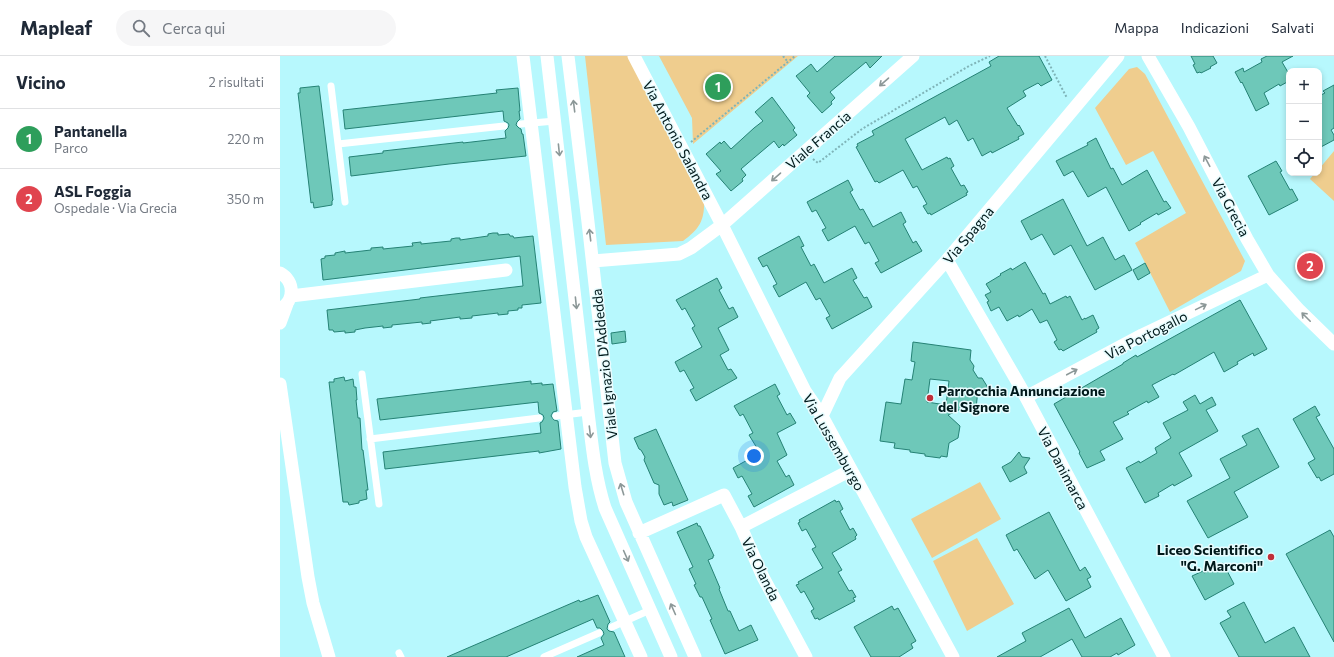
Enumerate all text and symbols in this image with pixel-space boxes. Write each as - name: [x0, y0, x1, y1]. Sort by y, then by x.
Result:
- search box: [116, 10, 396, 46]
- text: Mapleaf: [20, 16, 92, 39]
- icon: search: [130, 17, 152, 39]
- text: Cerca qui: [162, 19, 225, 37]
- text: Mappa: [1114, 19, 1159, 36]
- text: Indicazioni: [1181, 19, 1249, 36]
- text: Salvati: [1271, 19, 1314, 36]
- map controls: [1286, 68, 1322, 176]
- button: +: [1286, 68, 1322, 104]
- text: Vicino: [16, 72, 66, 93]
- pin: 1: [705, 72, 731, 102]
- text: 2 risultati: [208, 74, 264, 90]
- street label: Via Antonio Salandra: [639, 77, 717, 203]
- one-way arrow: [879, 77, 889, 86]
- one-way arrow: [570, 100, 578, 113]
- button: −: [1286, 104, 1322, 140]
- street label: Viale Francia: [782, 107, 854, 173]
- text: Pantanella: [54, 122, 127, 140]
- text: 1: [26, 131, 32, 147]
- text: 220 m: [227, 131, 264, 147]
- text: Parco: [54, 140, 88, 156]
- button: locate: [1286, 140, 1322, 176]
- one-way arrow: [555, 143, 562, 156]
- one-way arrow: [1203, 155, 1210, 167]
- one-way arrow: [771, 172, 781, 182]
- street label: Via Grecia: [1208, 175, 1254, 239]
- text: ASL Foggia: [54, 182, 131, 200]
- text: 2: [25, 191, 33, 207]
- text: 350 m: [227, 191, 264, 207]
- text: Ospedale · Via Grecia: [54, 200, 177, 216]
- street label: Via Spagna: [939, 203, 997, 267]
- one-way arrow: [586, 229, 594, 242]
- pin: 2: [1297, 251, 1323, 281]
- street label: Viale Ignazio D'Addedda: [588, 288, 620, 440]
- one-way arrow: [572, 296, 579, 309]
- one-way arrow: [1194, 303, 1206, 310]
- street label: Via Portogallo: [1102, 307, 1190, 363]
- one-way arrow: [1301, 312, 1311, 322]
- one-way arrow: [1066, 368, 1078, 376]
- place label: Parrocchia Annunciazione del Signore: [938, 382, 1105, 415]
- street label: Via Lussemburgo: [799, 391, 869, 493]
- marker: Parrocchia Annunciazione del Signore: [925, 393, 935, 403]
- street label: Via Danimarca: [1034, 424, 1092, 512]
- one-way arrow: [586, 425, 594, 438]
- your location: [744, 446, 764, 466]
- one-way arrow: [618, 483, 625, 496]
- street label: Via Olanda: [738, 534, 784, 604]
- place label: Liceo Scientifico "G. Marconi": [1157, 541, 1263, 574]
- one-way arrow: [623, 550, 630, 562]
- marker: Liceo Scientifico "G. Marconi": [1266, 552, 1276, 562]
- one-way arrow: [669, 603, 676, 615]

